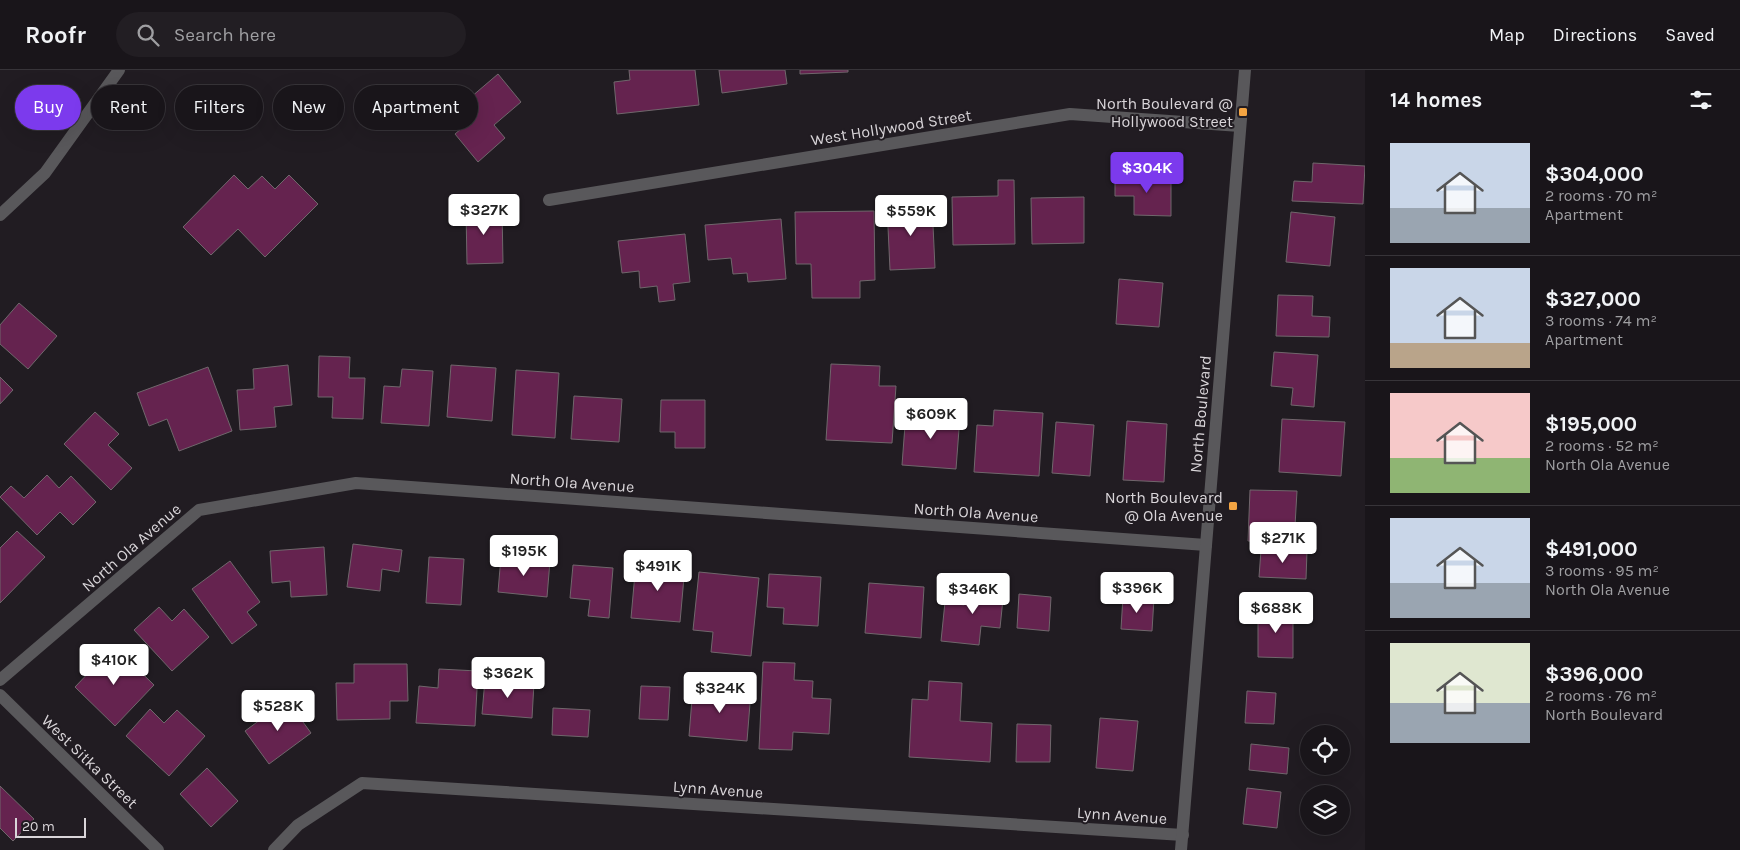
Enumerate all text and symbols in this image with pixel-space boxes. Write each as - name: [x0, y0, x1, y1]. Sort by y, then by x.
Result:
- search box: [116, 12, 466, 57]
- text: Roofr: [25, 21, 86, 49]
- icon: search: [134, 21, 162, 49]
- text: Search here: [174, 24, 276, 46]
- text: Map: [1489, 24, 1525, 46]
- text: Directions: [1553, 24, 1637, 46]
- text: Saved: [1665, 24, 1715, 46]
- chip: Buy: [15, 85, 81, 130]
- chip: Rent: [91, 85, 165, 130]
- chip: Filters: [175, 85, 263, 130]
- chip: New: [273, 85, 344, 130]
- chip: Apartment: [354, 85, 478, 130]
- icon: filters: [1687, 86, 1715, 114]
- text: 14 homes: [1390, 88, 1482, 112]
- place label: North Boulevard @ Hollywood Street: [1096, 94, 1233, 131]
- street label: West Hollywood Street: [809, 105, 973, 150]
- marker: North Boulevard @ Hollywood Street: [1237, 106, 1249, 118]
- pin: $304K: [1112, 152, 1182, 194]
- text: $304K: [1121, 158, 1173, 177]
- text: $304,000: [1545, 162, 1643, 186]
- icon: home: [1430, 163, 1490, 223]
- text: 2 rooms · 70 m²: [1545, 186, 1657, 205]
- pin: $327K: [449, 194, 519, 236]
- pin: $559K: [876, 194, 946, 237]
- text: $327K: [459, 200, 509, 219]
- text: $559K: [886, 201, 936, 220]
- text: Apartment: [1545, 205, 1623, 224]
- text: $327,000: [1545, 287, 1641, 311]
- icon: home: [1430, 288, 1490, 348]
- text: 3 rooms · 74 m²: [1545, 311, 1657, 330]
- text: Apartment: [1545, 330, 1623, 349]
- street label: North Boulevard: [1186, 354, 1215, 474]
- pin: $609K: [896, 398, 966, 440]
- text: $609K: [905, 404, 957, 423]
- text: $195,000: [1545, 412, 1637, 436]
- icon: home: [1430, 413, 1490, 473]
- text: 2 rooms · 52 m²: [1545, 436, 1659, 455]
- text: North Ola Avenue: [1545, 455, 1670, 474]
- street label: North Ola Avenue: [509, 469, 635, 496]
- place label: North Boulevard @ Ola Avenue: [1105, 488, 1223, 525]
- street label: North Ola Avenue: [78, 499, 185, 596]
- street label: North Ola Avenue: [913, 499, 1039, 526]
- marker: North Boulevard @ Ola Avenue: [1227, 500, 1239, 512]
- pin: $271K: [1248, 522, 1318, 564]
- text: $271K: [1261, 528, 1305, 547]
- pin: $195K: [489, 534, 559, 577]
- text: $491,000: [1545, 537, 1637, 561]
- icon: home: [1430, 538, 1490, 598]
- text: $195K: [501, 541, 547, 560]
- pin: $491K: [623, 550, 693, 592]
- text: $491K: [635, 556, 681, 575]
- text: 3 rooms · 95 m²: [1545, 561, 1659, 580]
- pin: $346K: [938, 572, 1008, 615]
- pin: $396K: [1102, 572, 1172, 614]
- text: $396K: [1112, 578, 1162, 597]
- text: $346K: [948, 579, 998, 598]
- text: North Ola Avenue: [1545, 580, 1670, 599]
- pin: $688K: [1241, 592, 1311, 634]
- text: $688K: [1250, 598, 1302, 617]
- pin: $410K: [79, 644, 149, 686]
- text: $410K: [91, 650, 137, 669]
- pin: $362K: [473, 656, 543, 699]
- text: $396,000: [1545, 662, 1643, 686]
- text: $362K: [483, 663, 533, 682]
- icon: home: [1430, 663, 1490, 723]
- pin: $324K: [685, 672, 755, 714]
- text: $324K: [695, 678, 745, 697]
- text: 2 rooms · 76 m²: [1545, 686, 1657, 705]
- pin: $528K: [243, 690, 313, 732]
- text: $528K: [253, 696, 303, 715]
- text: North Boulevard: [1545, 705, 1663, 724]
- street label: West Sitka Street: [38, 711, 142, 812]
- map controls: [1300, 725, 1350, 835]
- button: locate: [1300, 725, 1350, 775]
- street label: Lynn Avenue: [672, 777, 764, 802]
- button: layers: [1300, 785, 1350, 835]
- street label: Lynn Avenue: [1076, 803, 1168, 828]
- scale bar: [15, 815, 86, 838]
- text: 20 m: [22, 818, 55, 835]

